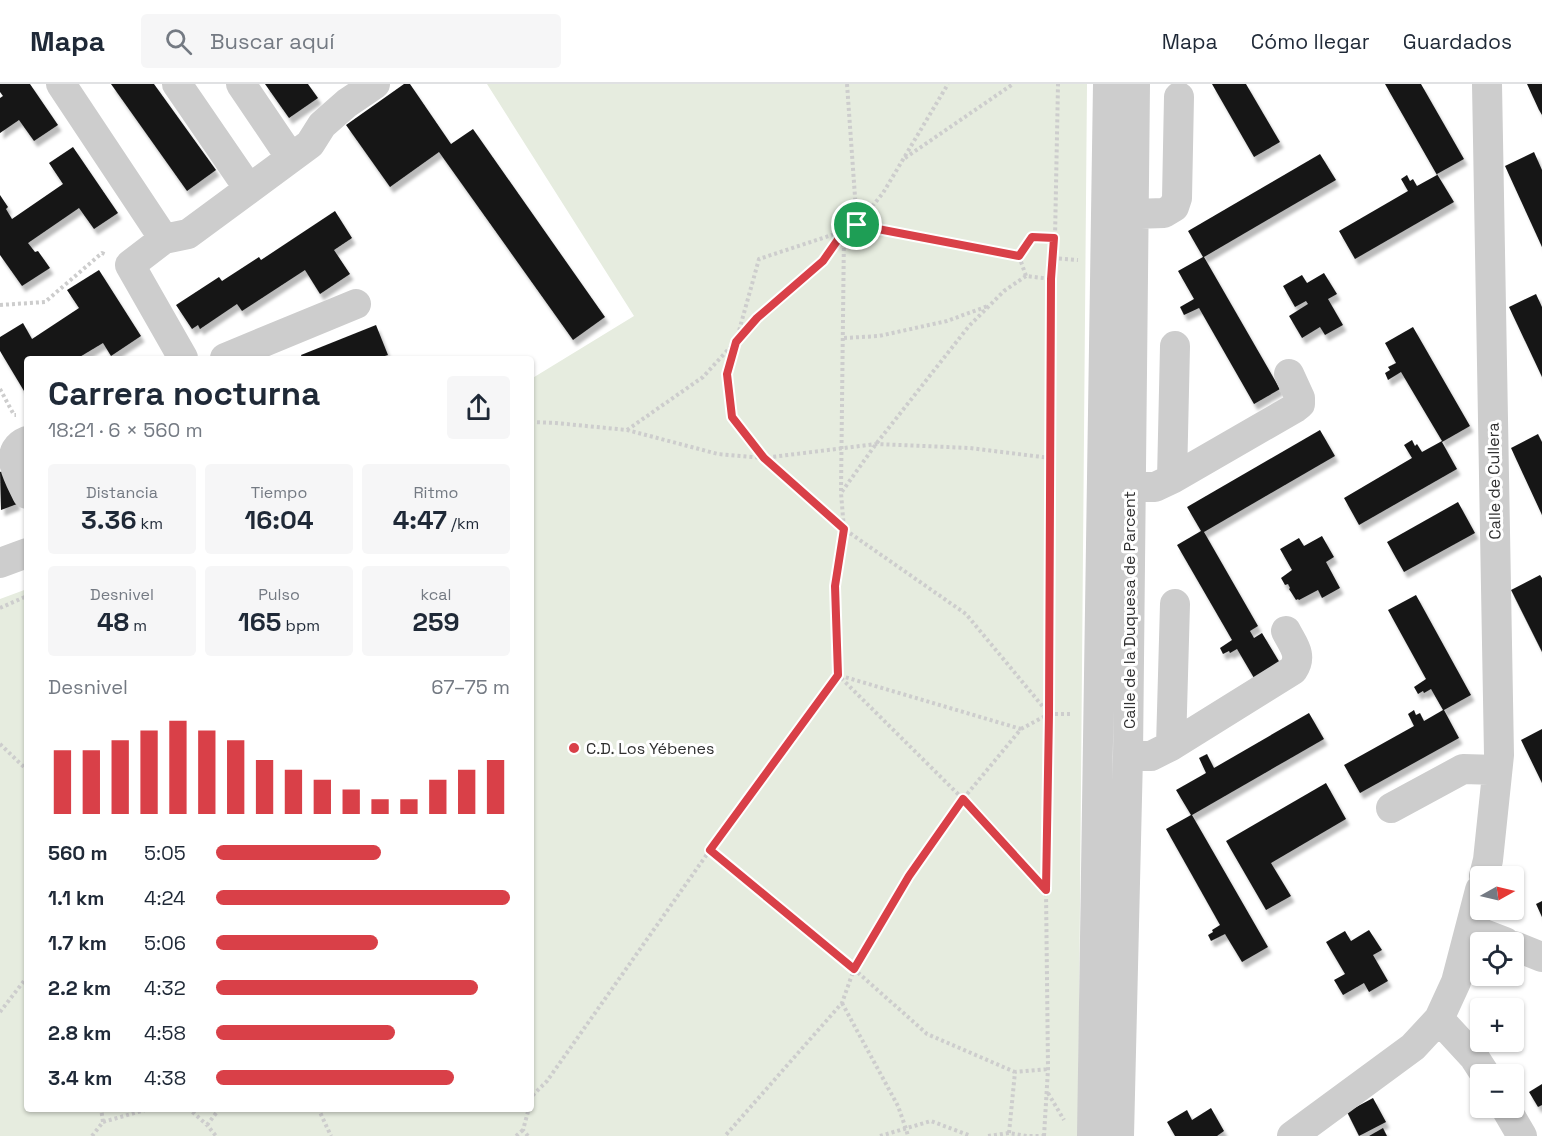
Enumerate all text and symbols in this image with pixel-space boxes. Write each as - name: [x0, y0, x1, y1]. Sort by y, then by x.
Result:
- search box: [141, 14, 561, 68]
- text: Mapa: [30, 23, 105, 59]
- icon: search: [162, 25, 195, 58]
- text: Buscar aquí: [210, 27, 335, 55]
- text: Mapa: [1162, 28, 1218, 55]
- text: Cómo llegar: [1251, 28, 1370, 55]
- text: Guardados: [1403, 28, 1512, 55]
- pin: [831, 199, 882, 250]
- icon: arrive: [840, 208, 873, 241]
- text: Carrera nocturna: [48, 373, 320, 415]
- button: share: [447, 376, 510, 439]
- text: 18:21 · 6 × 560 m: [48, 417, 203, 443]
- street label: Calle de Cullera: [1482, 422, 1506, 540]
- text: Distancia: [86, 482, 158, 503]
- text: Tiempo: [251, 482, 307, 503]
- text: Ritmo: [413, 482, 459, 503]
- street label: Calle de la Duquesa de Parcent: [1119, 491, 1140, 729]
- text: 3.36: [81, 503, 136, 537]
- text: 16:04: [245, 503, 313, 537]
- text: 4:47: [393, 503, 447, 537]
- text: km: [136, 513, 163, 534]
- text: /km: [447, 513, 479, 534]
- text: Desnivel: [90, 584, 154, 605]
- text: Pulso: [258, 584, 300, 605]
- text: kcal: [421, 584, 451, 605]
- text: 48: [97, 605, 129, 639]
- text: 165: [238, 605, 281, 639]
- text: 259: [412, 605, 460, 639]
- text: m: [129, 615, 147, 636]
- text: bpm: [281, 615, 320, 636]
- text: Desnivel: [48, 674, 128, 700]
- text: 67–75 m: [431, 674, 510, 700]
- place label: C.D. Los Yébenes: [586, 738, 714, 759]
- marker: C.D. Los Yébenes: [567, 741, 581, 755]
- text: 560 m: [48, 840, 107, 866]
- text: 5:05: [144, 840, 186, 866]
- north arrow: [1470, 866, 1524, 920]
- map controls: [1470, 866, 1524, 1118]
- text: 1.1 km: [48, 885, 104, 911]
- text: 4:24: [144, 885, 186, 911]
- text: 1.7 km: [48, 930, 107, 956]
- text: 5:06: [144, 930, 186, 956]
- button: locate: [1470, 932, 1524, 986]
- text: 2.2 km: [48, 975, 111, 1001]
- text: 4:32: [144, 975, 186, 1001]
- button: +: [1470, 998, 1524, 1052]
- text: 2.8 km: [48, 1020, 111, 1046]
- text: 4:58: [144, 1020, 186, 1046]
- button: −: [1470, 1064, 1524, 1118]
- text: 3.4 km: [48, 1065, 112, 1091]
- text: 4:38: [144, 1065, 186, 1091]

